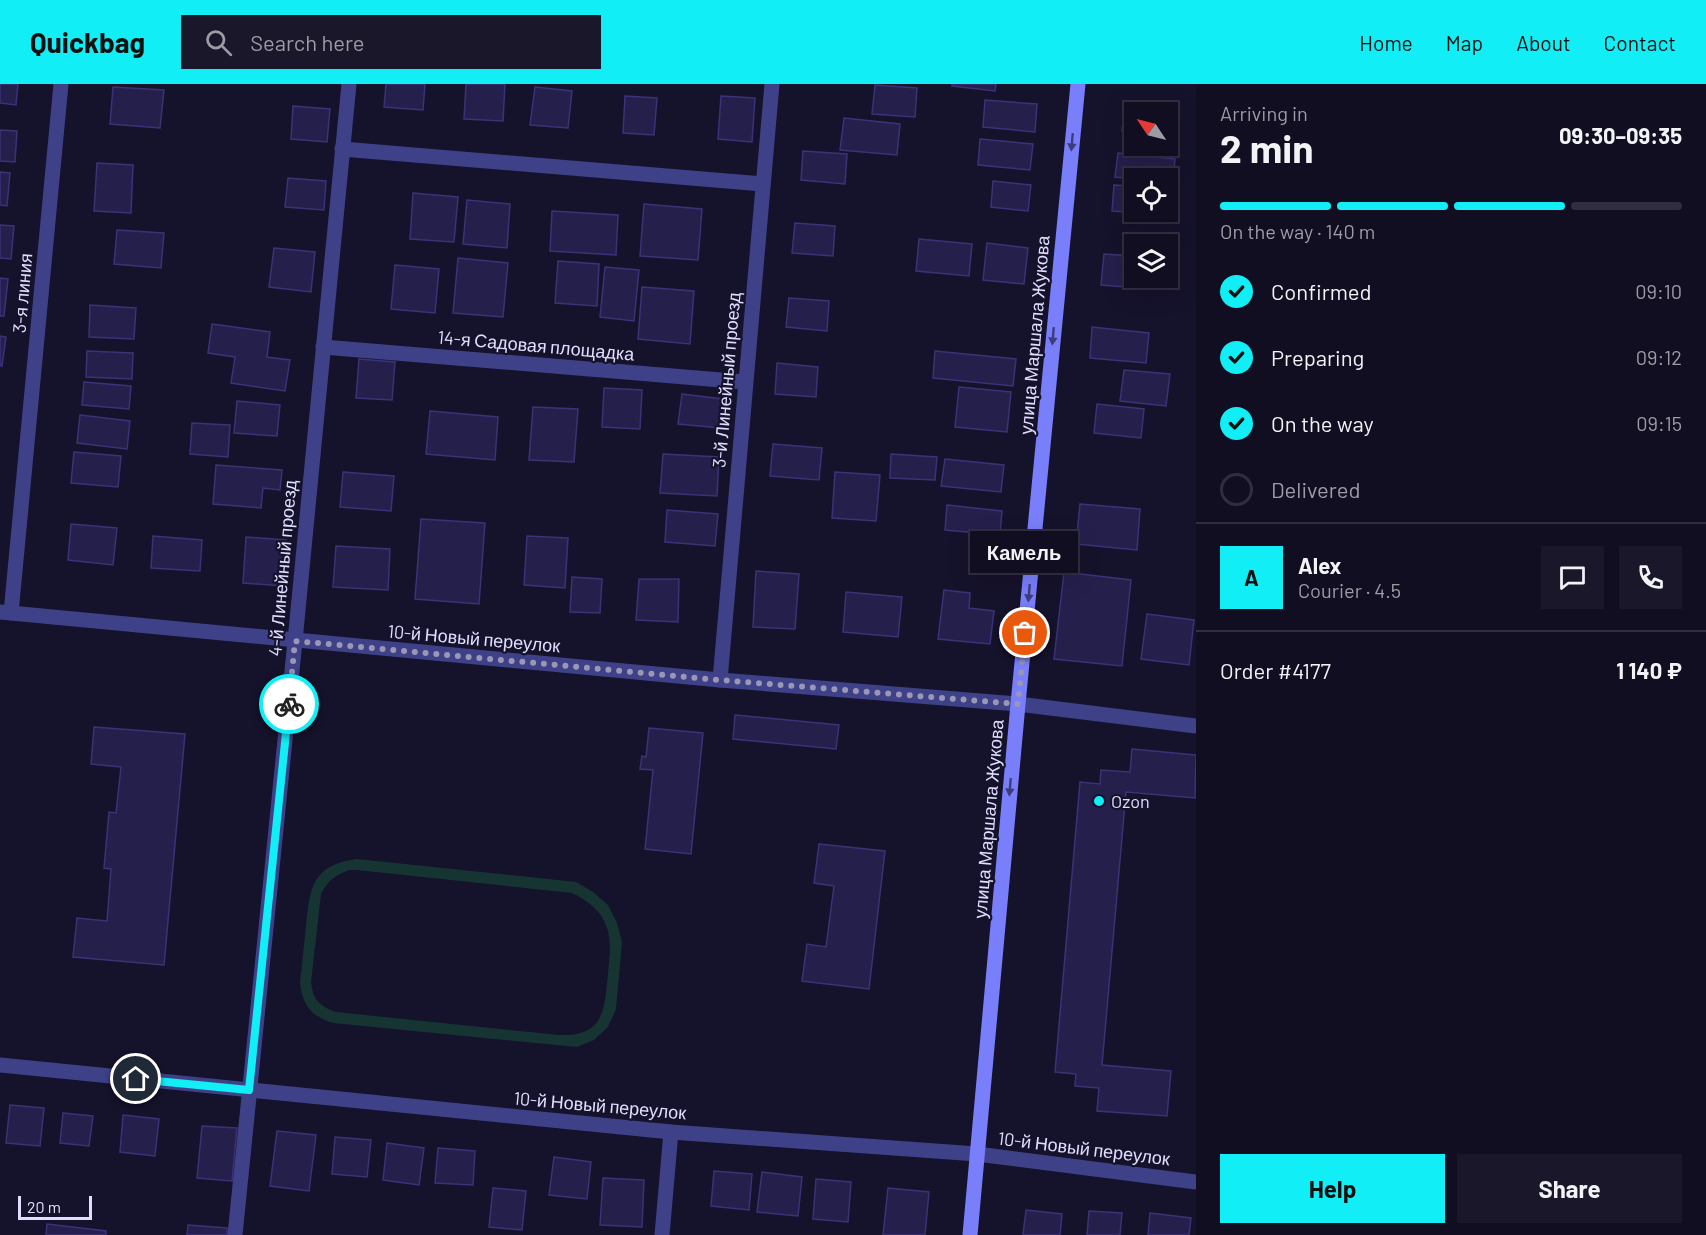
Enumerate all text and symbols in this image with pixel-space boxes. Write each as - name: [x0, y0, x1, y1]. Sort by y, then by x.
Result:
- search box: [181, 15, 601, 69]
- text: Quickbag: [30, 25, 145, 59]
- icon: search: [202, 26, 235, 59]
- text: Search here: [250, 29, 365, 55]
- text: Home: [1359, 30, 1413, 55]
- text: Map: [1446, 30, 1483, 55]
- text: About: [1516, 30, 1571, 55]
- text: Contact: [1604, 30, 1676, 55]
- text: Arriving in: [1220, 101, 1308, 125]
- north arrow: [1124, 102, 1178, 156]
- map controls: [1124, 102, 1178, 288]
- text: 09:30–09:35: [1559, 122, 1682, 148]
- text: 2 min: [1220, 124, 1313, 171]
- one-way arrow: [1067, 133, 1077, 152]
- button: locate: [1124, 168, 1178, 222]
- text: On the way · 140 m: [1220, 219, 1375, 243]
- street label: улица Маршала Жукова: [1014, 234, 1054, 435]
- button: layers: [1124, 234, 1178, 288]
- street label: 3-я линия: [8, 252, 36, 334]
- icon: check: [1220, 275, 1253, 308]
- text: Confirmed: [1271, 278, 1371, 304]
- text: 09:10: [1635, 279, 1682, 303]
- street label: 3-й Линейный проезд: [707, 291, 745, 469]
- street label: 14-я Садовая площадка: [437, 325, 636, 365]
- one-way arrow: [1048, 327, 1058, 346]
- icon: check: [1220, 341, 1253, 374]
- text: Preparing: [1271, 344, 1364, 370]
- text: 09:12: [1636, 345, 1682, 369]
- icon: check: [1220, 407, 1253, 440]
- text: On the way: [1271, 410, 1374, 436]
- text: 09:15: [1636, 411, 1682, 435]
- text: Delivered: [1271, 476, 1360, 502]
- street label: 4-й Линейный проезд: [263, 478, 301, 657]
- callout: Камель: [971, 531, 1079, 573]
- text: Камель: [987, 540, 1061, 564]
- button: chat: [1541, 546, 1604, 609]
- button: phone: [1619, 546, 1682, 609]
- text: Alex: [1298, 552, 1341, 578]
- text: A: [1244, 564, 1259, 590]
- text: Courier · 4.5: [1298, 578, 1401, 602]
- one-way arrow: [1024, 584, 1034, 603]
- pin: [999, 607, 1050, 658]
- icon: bag: [1008, 616, 1041, 649]
- street label: 10-й Новый переулок: [387, 619, 561, 657]
- text: Order #4177: [1220, 657, 1331, 683]
- text: 1 140 ₽: [1616, 657, 1682, 683]
- courier: [259, 674, 319, 734]
- icon: bike: [273, 688, 306, 721]
- street label: улица Маршала Жукова: [968, 718, 1008, 919]
- one-way arrow: [1005, 778, 1015, 797]
- place label: Ozon: [1111, 790, 1150, 812]
- marker: Ozon: [1092, 794, 1106, 808]
- pin: [110, 1053, 161, 1104]
- icon: home: [119, 1062, 152, 1095]
- street label: 10-й Новый переулок: [513, 1086, 687, 1124]
- street label: 10-й Новый переулок: [997, 1127, 1171, 1169]
- button: Help: [1220, 1154, 1445, 1223]
- button: Share: [1457, 1154, 1682, 1223]
- scale bar: [18, 1193, 92, 1220]
- text: 20 m: [27, 1197, 61, 1216]

